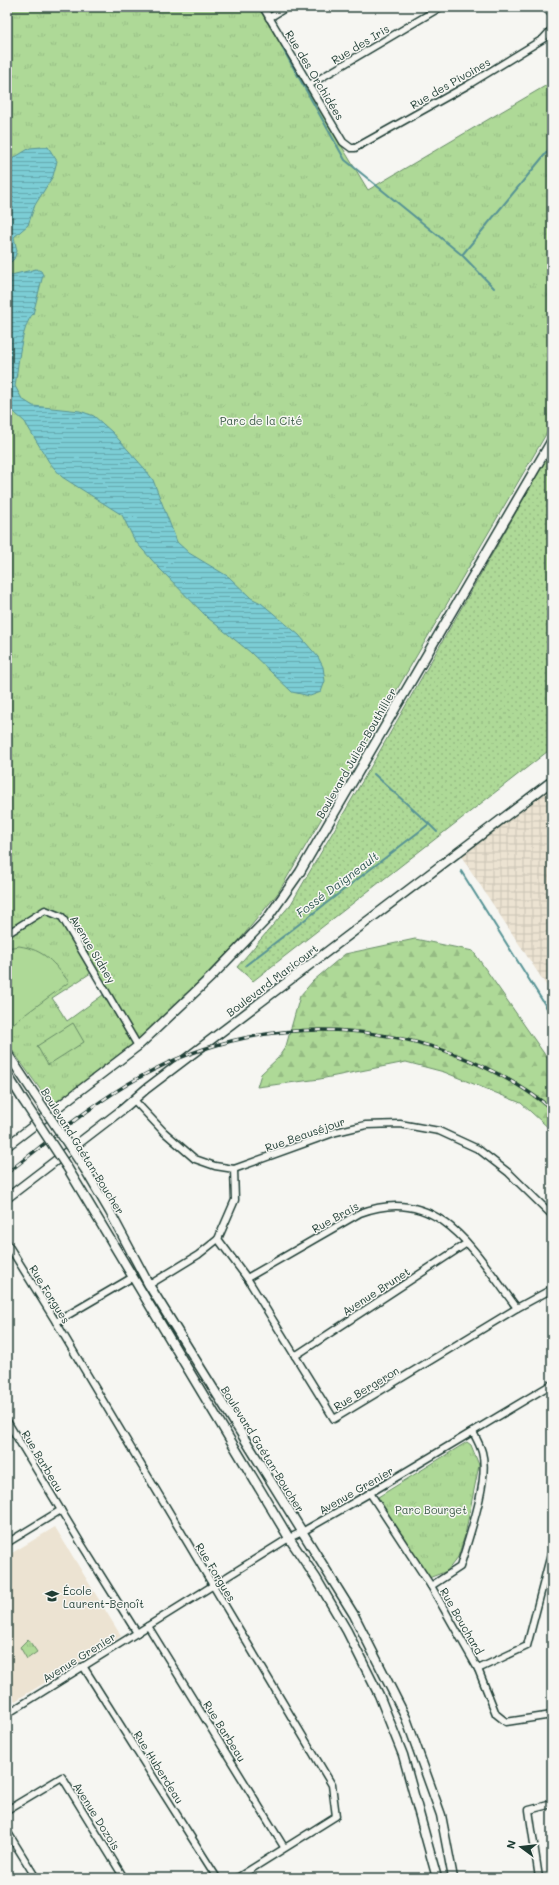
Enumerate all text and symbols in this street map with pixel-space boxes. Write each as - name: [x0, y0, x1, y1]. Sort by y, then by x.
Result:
- street label: Rue des Iris: [328, 21, 392, 67]
- street label: Rue des Orchidées: [282, 27, 348, 123]
- street label: Rue des Pivoines: [407, 54, 493, 112]
- park label: Parc de la Cité: [220, 413, 302, 428]
- street label: Boulevard Julien-Bouthillier: [312, 685, 400, 821]
- water label: Fossé Daigneault: [292, 848, 382, 920]
- street label: Avenue Sidney: [67, 912, 119, 986]
- street label: Boulevard Maricourt: [223, 940, 321, 1020]
- street label: Boulevard Gaétan-Boucher: [38, 1085, 128, 1217]
- street label: Rue Beauséjour: [263, 1113, 347, 1155]
- street label: Rue Brais: [309, 1198, 361, 1236]
- street label: Rue Forgues: [26, 1262, 74, 1326]
- street label: Avenue Brunet: [339, 1263, 413, 1318]
- street label: Rue Bergeron: [330, 1363, 402, 1413]
- street label: Boulevard Gaétan-Boucher: [218, 1383, 308, 1515]
- street label: Rue Barbeau: [19, 1427, 67, 1495]
- street label: Avenue Grenier: [316, 1463, 396, 1517]
- park label: Parc Bourget: [395, 1502, 467, 1517]
- street label: Rue Forgues: [193, 1540, 239, 1604]
- place label: École Laurent-Benoît: [63, 1583, 144, 1611]
- street label: Rue Bouchard: [437, 1585, 487, 1657]
- school or university icon: École Laurent-Benoît: [44, 1588, 60, 1604]
- street label: Avenue Grenier: [39, 1628, 119, 1686]
- street label: Rue Barbeau: [200, 1698, 250, 1764]
- street label: Rue Huberdeau: [131, 1728, 187, 1806]
- street label: Avenue Dozois: [70, 1779, 124, 1853]
- north arrow: [501, 1827, 541, 1867]
- text: N: [503, 1838, 519, 1850]

